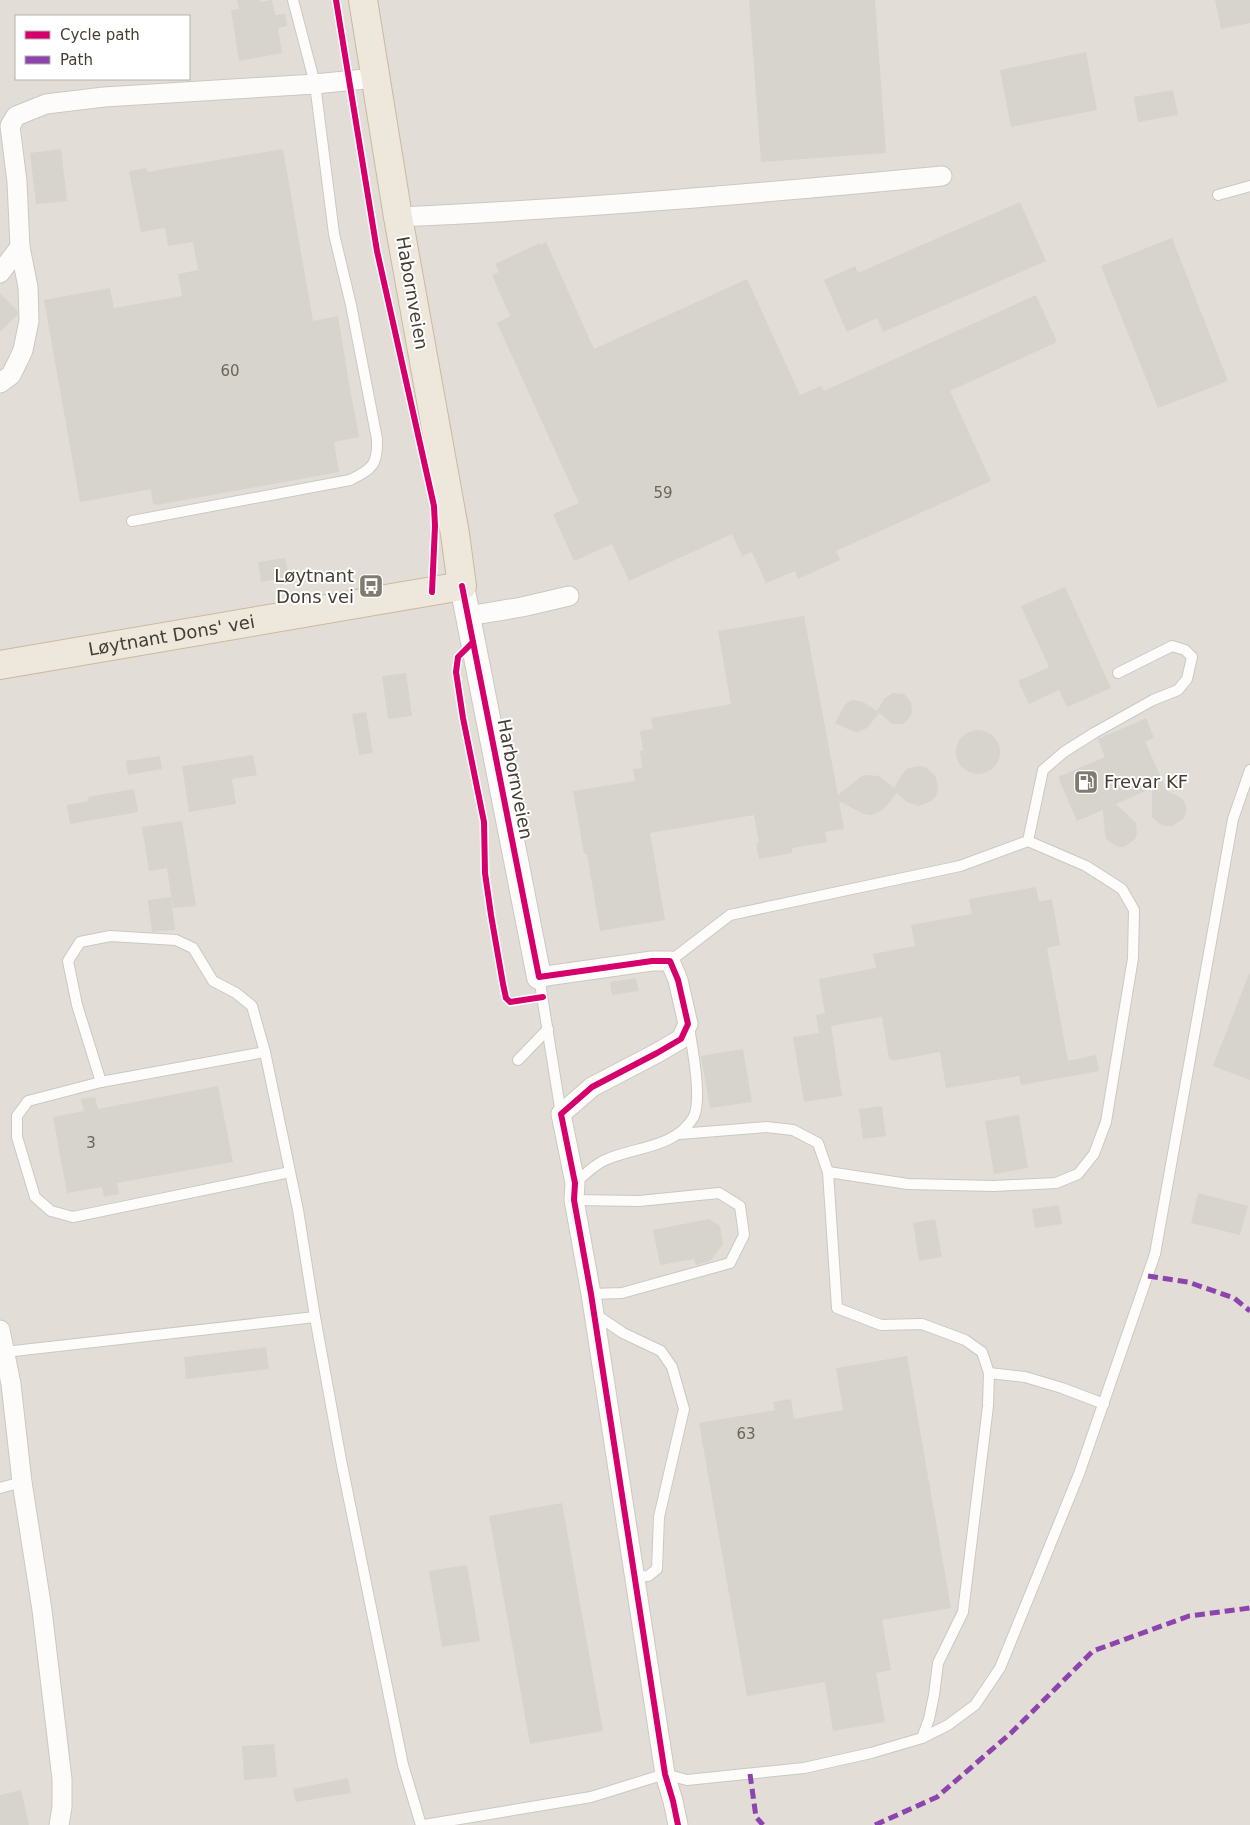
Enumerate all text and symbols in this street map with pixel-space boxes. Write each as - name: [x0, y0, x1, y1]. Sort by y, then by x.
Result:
- legend: [15, 15, 190, 80]
- text: Cycle path: [60, 26, 140, 44]
- text: Path: [60, 51, 93, 69]
- street label: Habornveien: [392, 235, 433, 351]
- house number: 60: [220, 362, 240, 380]
- house number: 59: [653, 484, 673, 502]
- place label: Løytnant Dons vei: [274, 565, 354, 607]
- bus stop icon: Løytnant Dons vei: [358, 573, 384, 599]
- street label: Løytnant Dons' vei: [87, 611, 256, 660]
- street label: Harbornveien: [494, 717, 537, 841]
- fuel station icon: Frevar KF: [1073, 769, 1099, 795]
- place label: Frevar KF: [1104, 771, 1188, 792]
- house number: 3: [86, 1134, 96, 1152]
- house number: 63: [736, 1425, 756, 1443]

